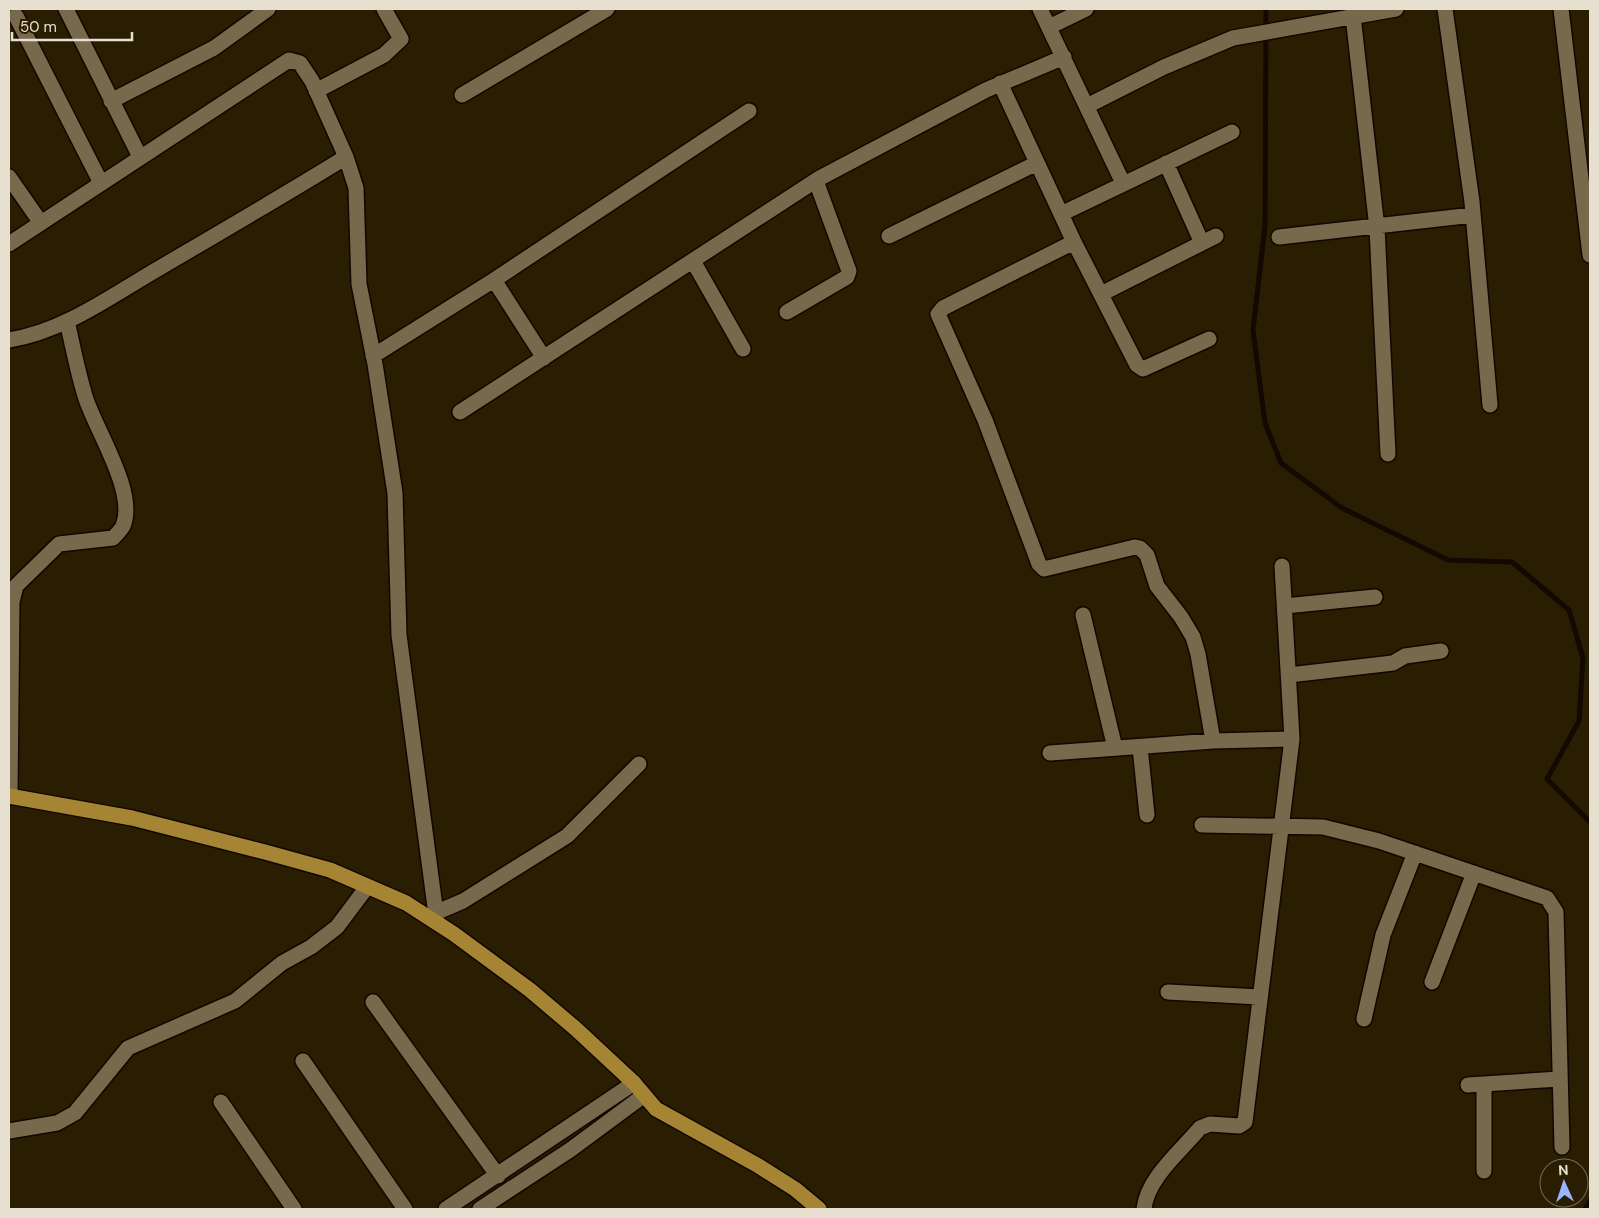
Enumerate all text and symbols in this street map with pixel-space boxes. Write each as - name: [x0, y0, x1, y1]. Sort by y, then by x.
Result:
- scale bar: [12, 10, 132, 42]
- text: 50 m: [20, 17, 57, 37]
- north arrow: [1539, 1158, 1589, 1208]
- text: N: [1558, 1161, 1569, 1179]

